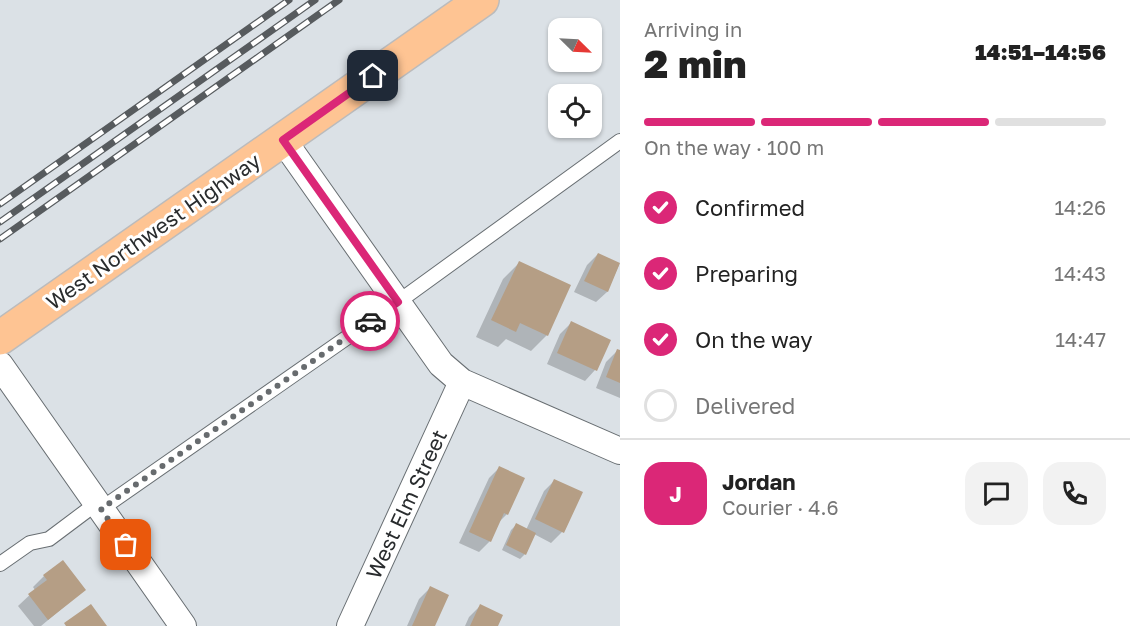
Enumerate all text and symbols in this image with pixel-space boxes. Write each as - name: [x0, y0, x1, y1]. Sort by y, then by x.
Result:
- text: Arriving in: [644, 17, 742, 41]
- north arrow: [548, 18, 602, 72]
- map controls: [548, 18, 602, 138]
- text: 14:51–14:56: [975, 38, 1106, 65]
- text: 2 min: [644, 40, 747, 87]
- pin: [347, 50, 398, 101]
- icon: home: [356, 59, 389, 92]
- button: locate: [548, 84, 602, 138]
- text: On the way · 100 m: [644, 135, 824, 159]
- street label: West Northwest Highway: [41, 147, 265, 315]
- icon: check: [644, 191, 677, 224]
- text: Confirmed: [695, 194, 805, 221]
- text: 14:26: [1054, 195, 1106, 219]
- icon: check: [644, 257, 677, 290]
- text: Preparing: [695, 260, 798, 287]
- text: 14:43: [1054, 261, 1106, 285]
- courier: [340, 291, 400, 351]
- icon: car: [354, 305, 387, 338]
- icon: check: [644, 323, 677, 356]
- text: On the way: [695, 326, 813, 353]
- text: 14:47: [1055, 327, 1106, 351]
- text: Delivered: [695, 392, 795, 419]
- street label: West Elm Street: [360, 425, 452, 583]
- button: chat: [965, 462, 1028, 525]
- button: phone: [1043, 462, 1106, 525]
- text: Jordan: [722, 468, 796, 495]
- text: J: [669, 480, 682, 507]
- text: Courier · 4.6: [722, 495, 839, 519]
- pin: [100, 519, 151, 570]
- icon: bag: [109, 528, 142, 561]

